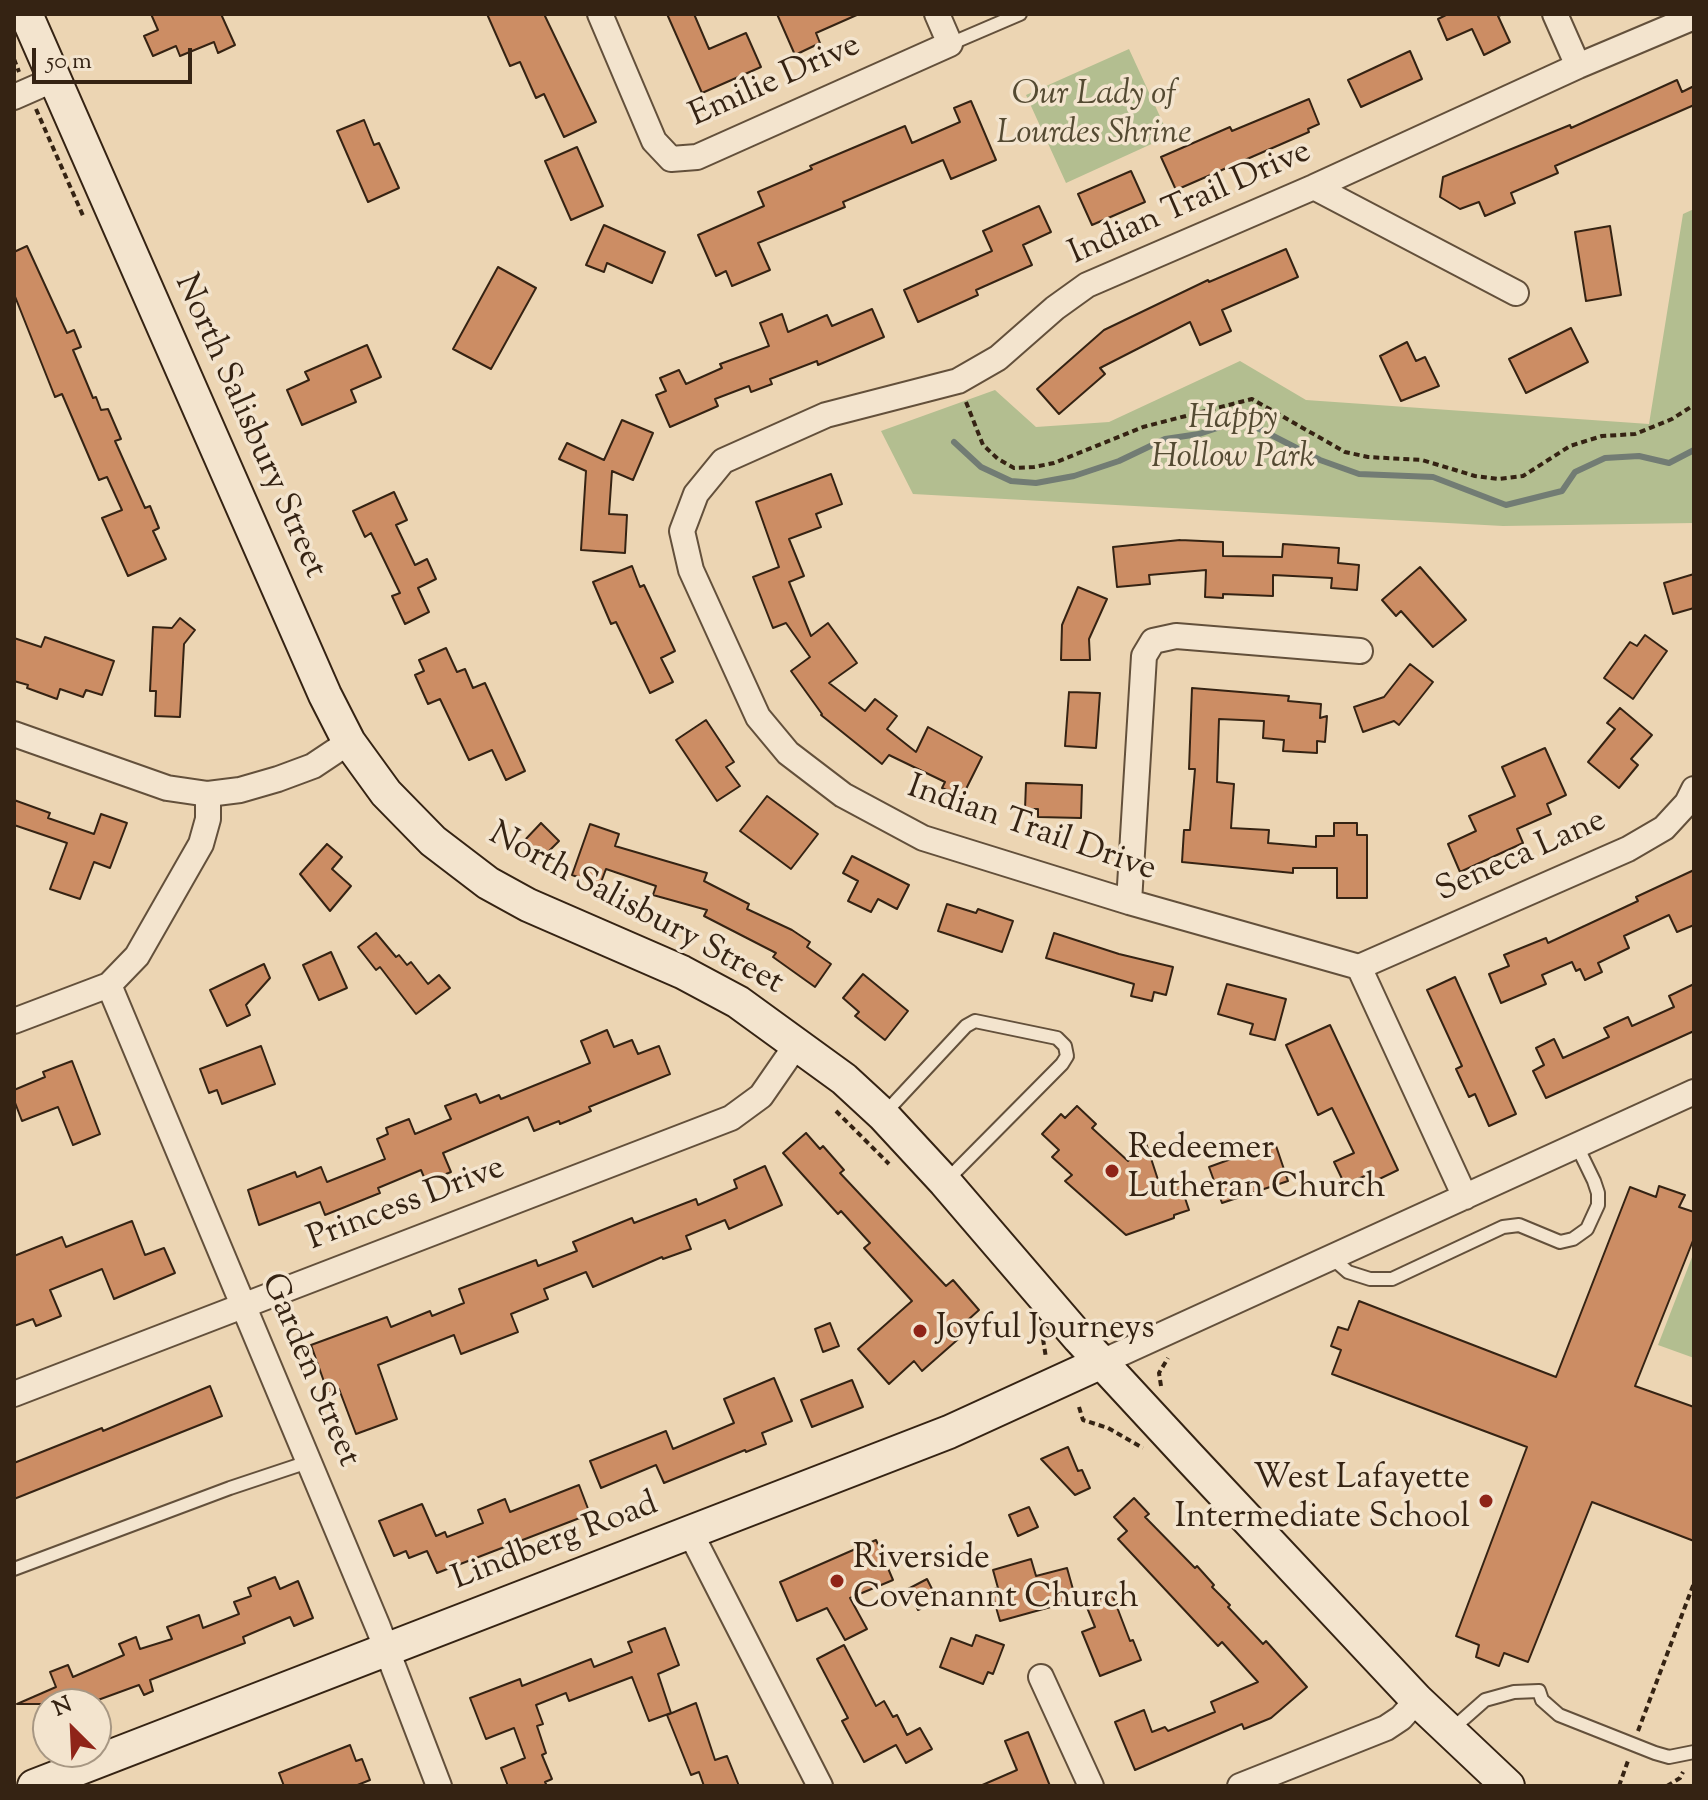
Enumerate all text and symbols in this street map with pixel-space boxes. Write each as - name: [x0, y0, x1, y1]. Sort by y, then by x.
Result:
- street label: Emilie Drive: [684, 27, 868, 139]
- scale bar: [36, 32, 196, 82]
- text: 50 m: [46, 45, 92, 79]
- park label: Our Lady of Lourdes Shrine: [996, 77, 1192, 156]
- street label: Indian Trail Drive: [1064, 133, 1318, 277]
- street label: North Salisbury Street: [163, 269, 333, 585]
- park label: Happy Hollow Park: [1151, 401, 1315, 480]
- street label: Indian Trail Drive: [901, 769, 1161, 893]
- street label: Seneca Lane: [1431, 802, 1613, 914]
- street label: North Salisbury Street: [481, 816, 789, 1006]
- place label: Redeemer Lutheran Church: [1128, 1131, 1385, 1210]
- street label: Princess Drive: [303, 1150, 511, 1262]
- marker: Redeemer Lutheran Church: [1103, 1162, 1121, 1180]
- street label: Garden Street: [249, 1268, 367, 1474]
- place label: Joyful Journeys: [936, 1311, 1155, 1351]
- marker: Joyful Journeys: [911, 1322, 929, 1340]
- place label: West Lafayette Intermediate School: [1175, 1461, 1470, 1540]
- street label: Lindberg Road: [447, 1486, 665, 1602]
- marker: West Lafayette Intermediate School: [1477, 1492, 1495, 1510]
- place label: Riverside Covenannt Church: [853, 1541, 1139, 1620]
- marker: Riverside Covenannt Church: [828, 1572, 846, 1590]
- north arrow: [32, 1688, 112, 1768]
- text: N: [49, 1690, 78, 1726]

